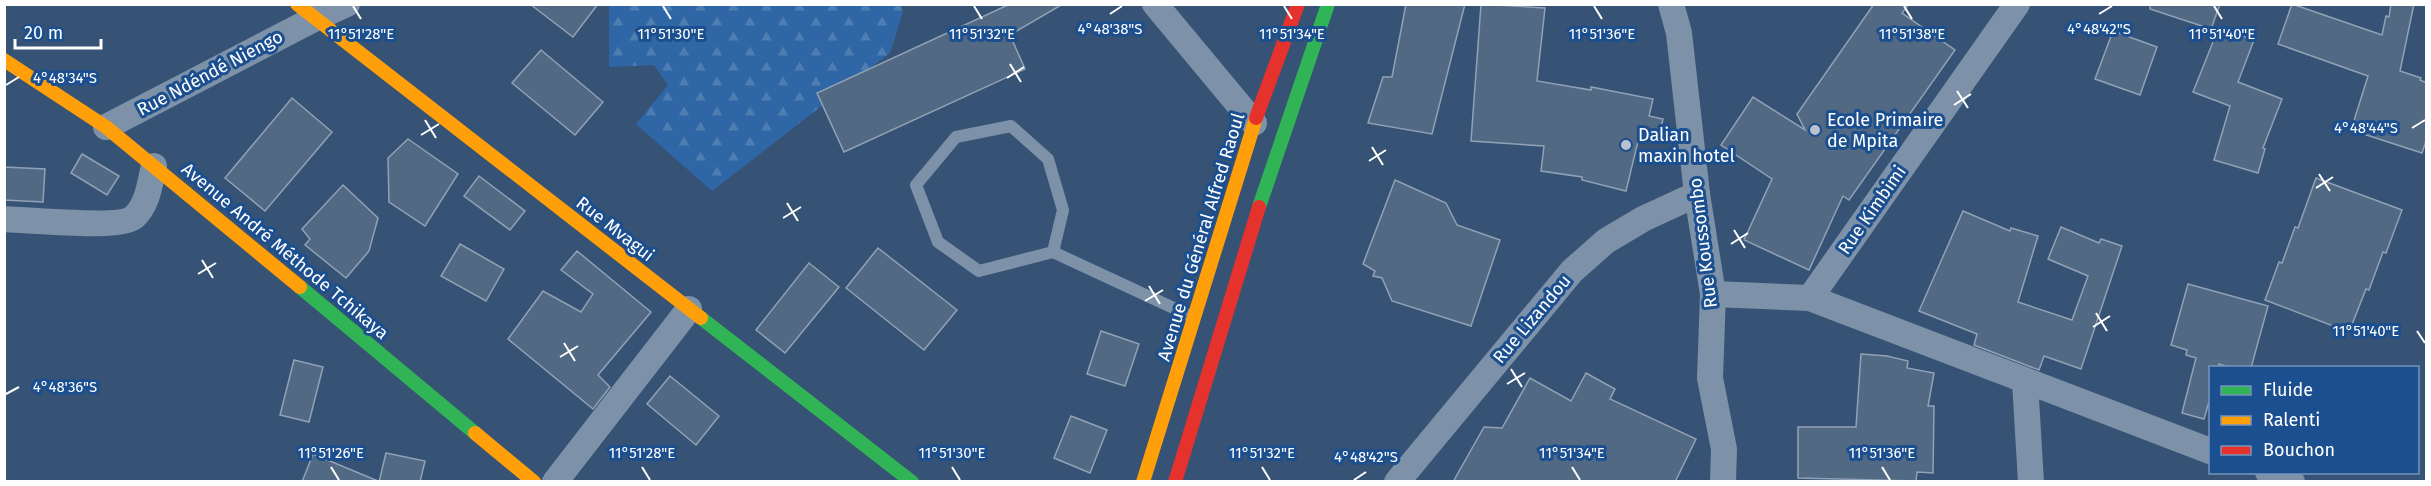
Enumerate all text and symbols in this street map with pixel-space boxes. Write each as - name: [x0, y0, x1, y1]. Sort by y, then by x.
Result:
- scale bar: [15, 12, 100, 50]
- text: 4°48'38"S: [1078, 20, 1142, 38]
- text: 4°48'42"S: [2067, 20, 2131, 38]
- text: 20 m: [24, 22, 63, 44]
- street label: Rue Ndéndé Niengo: [133, 25, 287, 121]
- text: 11°51'28"E: [328, 25, 394, 43]
- text: 11°51'30"E: [638, 25, 704, 43]
- text: 11°51'32"E: [949, 25, 1015, 43]
- text: 11°51'34"E: [1259, 25, 1325, 43]
- text: 11°51'36"E: [1569, 25, 1635, 43]
- text: 11°51'38"E: [1879, 25, 1945, 43]
- text: 11°51'40"E: [2189, 25, 2255, 43]
- text: 4°48'34"S: [33, 69, 97, 87]
- place label: Ecole Primaire de Mpita: [1827, 109, 1943, 152]
- street label: Avenue du Général Alfred Raoul: [1153, 110, 1249, 364]
- text: 4°48'44"S: [2334, 119, 2398, 137]
- marker: Ecole Primaire de Mpita: [1808, 123, 1822, 137]
- place label: Dalian maxin hotel: [1638, 124, 1735, 167]
- marker: Dalian maxin hotel: [1619, 138, 1633, 152]
- street label: Avenue André Méthode Tchikaya: [177, 158, 393, 344]
- street label: Rue Kimbimi: [1833, 161, 1911, 259]
- street label: Rue Koussombo: [1684, 177, 1722, 309]
- street label: Rue Mvagui: [572, 192, 658, 266]
- street label: Rue Lizandou: [1488, 270, 1576, 368]
- text: 11°51'40"E: [2333, 322, 2399, 340]
- legend: [2209, 366, 2419, 474]
- text: 4°48'36"S: [33, 378, 97, 396]
- text: Fluide: [2263, 379, 2313, 401]
- text: Ralenti: [2263, 409, 2320, 431]
- text: Bouchon: [2263, 439, 2335, 461]
- text: 11°51'26"E: [298, 444, 364, 462]
- text: 11°51'28"E: [609, 444, 675, 462]
- text: 11°51'30"E: [919, 444, 985, 462]
- text: 11°51'32"E: [1229, 444, 1295, 462]
- text: 11°51'34"E: [1539, 444, 1605, 462]
- text: 11°51'36"E: [1849, 444, 1915, 462]
- text: 4°48'42"S: [1334, 448, 1398, 466]

